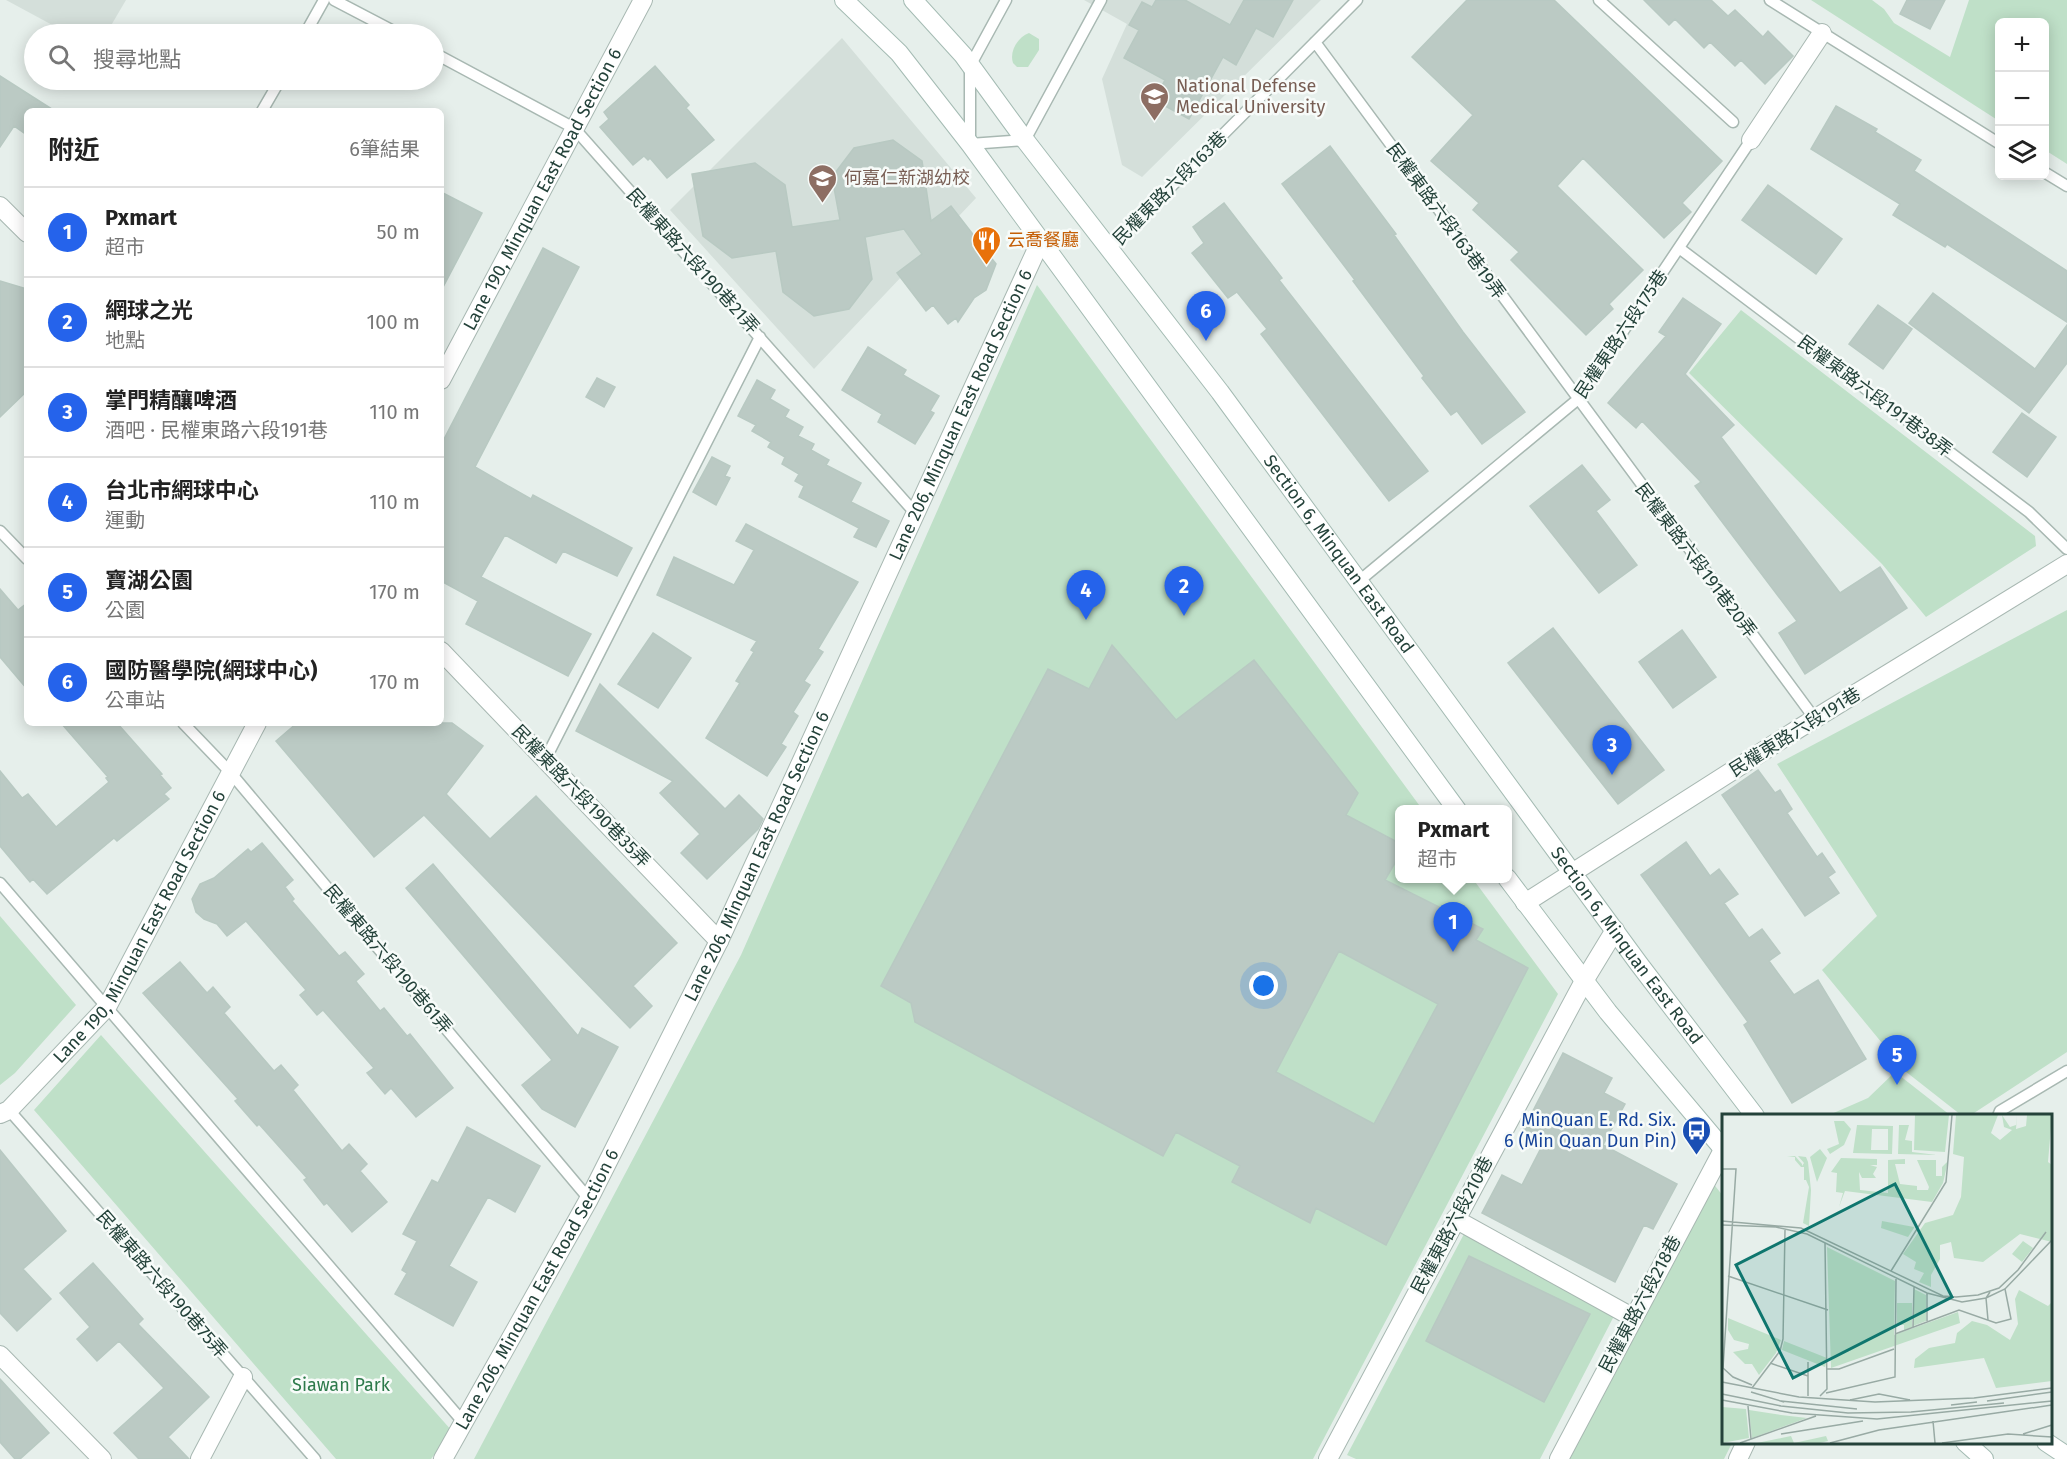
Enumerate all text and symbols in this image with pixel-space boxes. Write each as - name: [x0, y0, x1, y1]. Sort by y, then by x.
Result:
- map controls: [1995, 18, 2049, 180]
- button: +: [1995, 18, 2049, 72]
- search box: [24, 24, 444, 90]
- icon: search: [45, 41, 78, 74]
- street label: Lane 190, Minquan East Road Section 6: [458, 44, 626, 334]
- text: 搜尋地點: [93, 46, 181, 73]
- button: −: [1995, 72, 2049, 126]
- place label: National Defense Medical University: [1176, 75, 1325, 118]
- school or university icon: National Defense Medical University: [1139, 80, 1171, 122]
- street label: 民權東路六段163巷: [1108, 126, 1232, 250]
- button: layers: [1995, 126, 2049, 180]
- text: 附近: [48, 135, 100, 166]
- text: 6筆結果: [349, 137, 420, 161]
- street label: 民權東路六段163巷19弄: [1382, 139, 1510, 303]
- school or university icon: 何嘉仁新湖幼校: [807, 162, 839, 204]
- place label: 何嘉仁新湖幼校: [844, 167, 970, 189]
- street label: 民權東路六段190巷21弄: [622, 184, 764, 338]
- text: Pxmart: [105, 204, 177, 231]
- text: 1: [63, 220, 72, 244]
- text: 50 m: [376, 220, 420, 244]
- restaurant icon: 云喬餐廳: [970, 224, 1002, 266]
- place label: 云喬餐廳: [1007, 229, 1079, 251]
- text: 超市: [105, 235, 145, 259]
- street label: 民權東路六段175巷: [1570, 265, 1672, 403]
- street label: Lane 206, Minquan East Road Section 6: [884, 266, 1037, 564]
- pin: 6: [1186, 292, 1226, 341]
- text: 網球之光: [105, 297, 193, 324]
- text: 2: [62, 310, 73, 334]
- text: 100 m: [367, 310, 420, 334]
- text: 地點: [105, 328, 145, 352]
- street label: 民權東路六段191巷38弄: [1793, 331, 1957, 461]
- text: 掌門精釀啤酒: [105, 387, 237, 414]
- text: 3: [62, 400, 73, 424]
- text: 110 m: [369, 400, 420, 424]
- text: 酒吧 · 民權東路六段191巷: [105, 418, 328, 442]
- street label: Section 6, Minquan East Road: [1259, 450, 1419, 658]
- text: 台北市網球中心: [105, 477, 259, 504]
- street label: 民權東路六段191巷20弄: [1631, 478, 1761, 642]
- text: 4: [62, 490, 73, 514]
- text: 110 m: [369, 490, 420, 514]
- text: 運動: [105, 508, 145, 532]
- pin: 2: [1164, 566, 1204, 616]
- text: 寶湖公園: [105, 567, 193, 594]
- pin: 4: [1066, 570, 1106, 620]
- text: 5: [62, 580, 73, 604]
- text: 170 m: [369, 580, 420, 604]
- text: 公園: [105, 598, 145, 622]
- text: 國防醫學院(網球中心): [105, 657, 317, 684]
- text: 6: [62, 670, 73, 694]
- text: 170 m: [369, 670, 420, 694]
- street label: 民權東路六段191巷: [1725, 683, 1865, 781]
- text: 公車站: [105, 688, 165, 712]
- street label: Lane 206, Minquan East Road Section 6: [679, 708, 834, 1005]
- street label: 民權東路六段190巷35弄: [507, 720, 655, 872]
- pin: 3: [1592, 726, 1632, 775]
- street label: Lane 190, Minquan East Road Section 6: [49, 787, 230, 1068]
- popup: [1395, 805, 1512, 883]
- text: Pxmart: [1417, 816, 1490, 843]
- street label: Section 6, Minquan East Road: [1546, 842, 1707, 1049]
- text: 超市: [1417, 847, 1457, 871]
- street label: 民權東路六段190巷61弄: [319, 880, 457, 1038]
- pin: 1: [1434, 902, 1472, 952]
- your location: [1249, 971, 1278, 1000]
- pin: 5: [1878, 1036, 1916, 1085]
- place label: MinQuan E. Rd. Six. 6 (Min Quan Dun Pin): [1504, 1109, 1676, 1152]
- bus stop icon: MinQuan E. Rd. Six. 6 (Min Quan Dun Pin): [1681, 1114, 1713, 1156]
- inset map: [1722, 1114, 2052, 1444]
- street label: Lane 206, Minquan East Road Section 6: [451, 1145, 623, 1434]
- street label: 民權東路六段210巷: [1407, 1153, 1497, 1297]
- street label: 民權東路六段190巷75弄: [92, 1206, 232, 1362]
- street label: 民權東路六段218巷: [1595, 1232, 1685, 1376]
- park label: Siawan Park: [292, 1374, 391, 1396]

